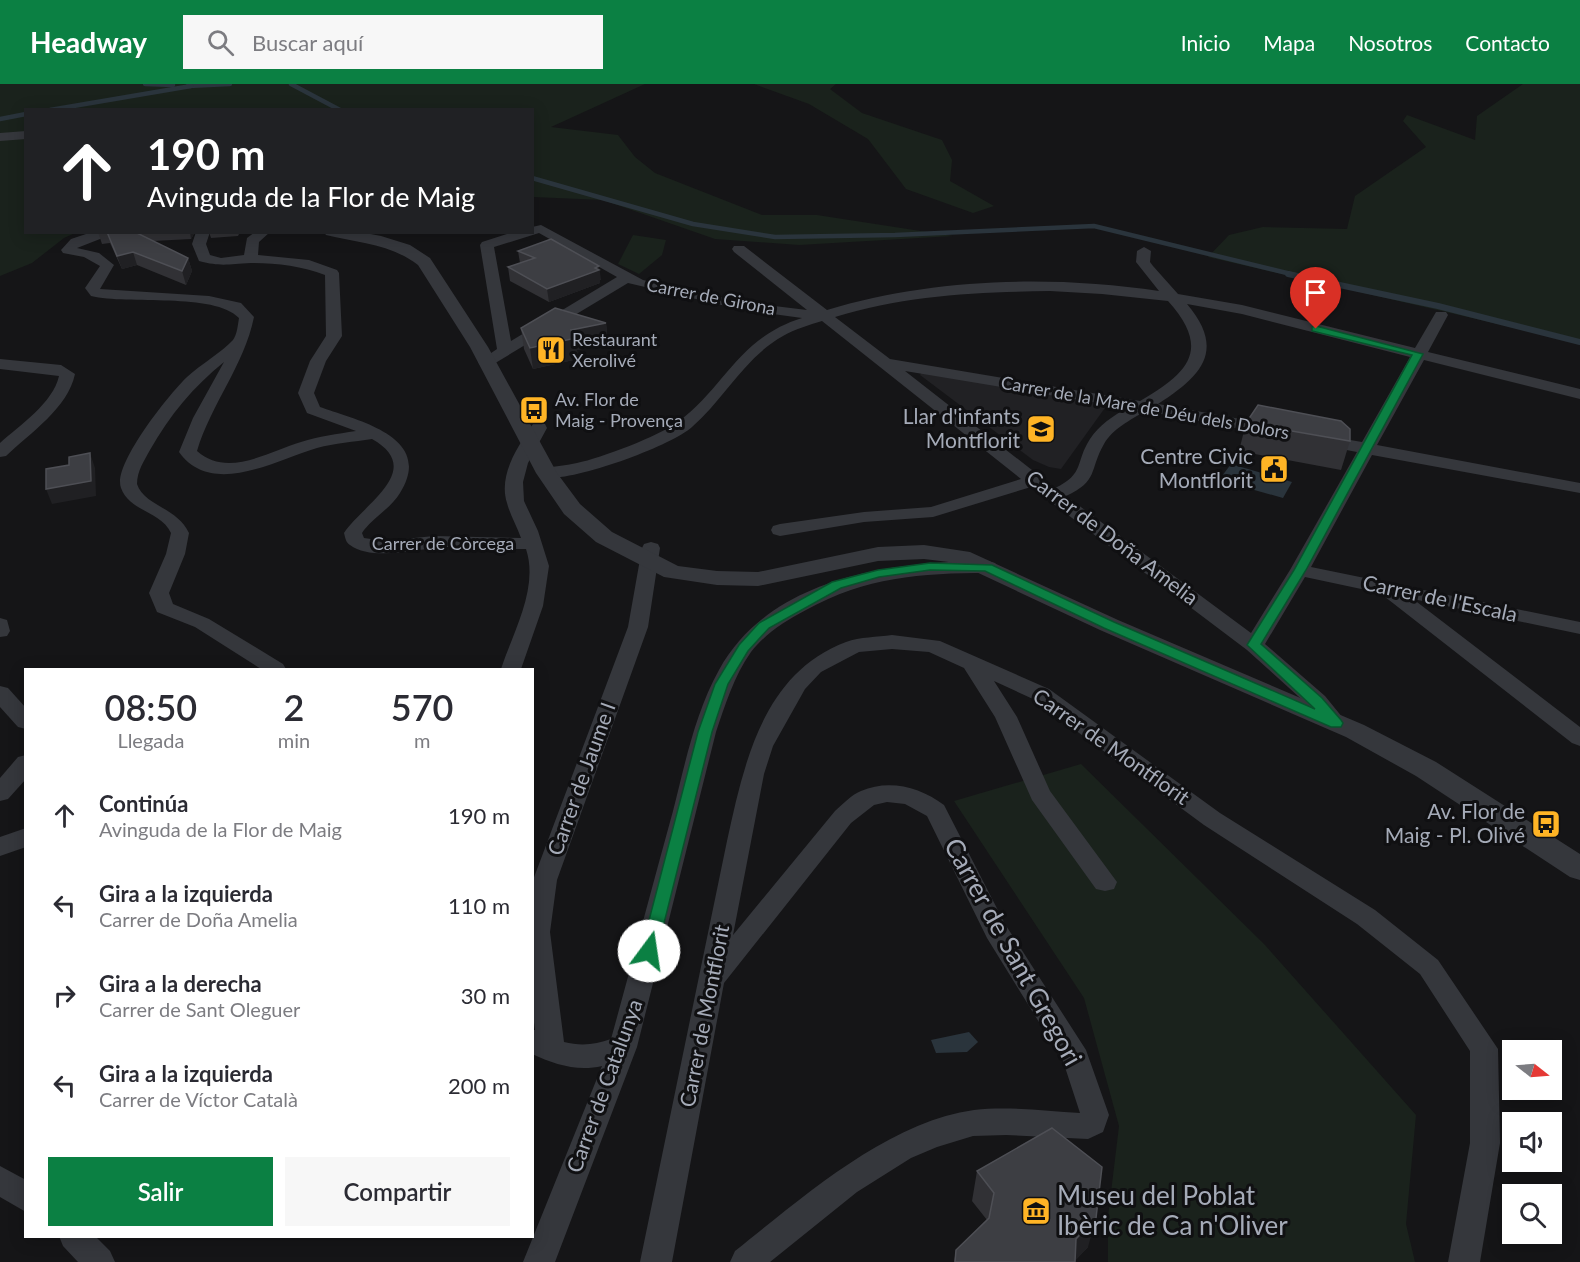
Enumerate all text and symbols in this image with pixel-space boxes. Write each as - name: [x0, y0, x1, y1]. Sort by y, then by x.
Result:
- search box: [183, 15, 603, 69]
- text: Headway: [30, 25, 147, 59]
- icon: search: [204, 26, 237, 59]
- text: Buscar aquí: [252, 29, 363, 56]
- text: Inicio: [1181, 30, 1230, 55]
- text: Mapa: [1263, 30, 1315, 55]
- text: Nosotros: [1348, 30, 1432, 55]
- text: Contacto: [1465, 30, 1550, 55]
- text: 190 m: [147, 129, 265, 179]
- icon: ahead: [48, 132, 126, 210]
- text: Avinguda de la Flor de Maig: [147, 180, 475, 213]
- pin: [1290, 267, 1341, 329]
- street label: Carrer de Girona: [645, 273, 778, 319]
- icon: arrive: [1299, 276, 1332, 309]
- place label: Restaurant Xerolivé: [572, 328, 658, 371]
- restaurant icon: Restaurant Xerolivé: [535, 334, 567, 366]
- street label: Carrer de la Mare de Déu dels Dolors: [999, 371, 1291, 443]
- place label: Av. Flor de Maig - Provença: [555, 388, 683, 431]
- bus stop icon: Av. Flor de Maig - Provença: [518, 394, 550, 426]
- place label: Llar d'infants Montflorit: [903, 403, 1020, 452]
- school or university icon: Llar d'infants Montflorit: [1025, 413, 1057, 445]
- place label: Centre Civic Montflorit: [1140, 443, 1253, 492]
- public building icon: Centre Civic Montflorit: [1258, 453, 1290, 485]
- street label: Carrer de Doña Amelia: [1022, 464, 1204, 610]
- street label: Carrer de Còrcega: [372, 532, 514, 554]
- street label: Carrer de l'Escala: [1361, 569, 1520, 626]
- street label: Carrer de Montflorit: [1029, 682, 1195, 809]
- text: 08:50: [105, 685, 197, 729]
- text: 2: [284, 685, 304, 729]
- text: 570: [391, 685, 453, 729]
- street label: Carrer de Jaume I: [541, 699, 620, 858]
- text: Llegada: [117, 728, 184, 752]
- text: min: [278, 728, 310, 752]
- text: m: [414, 728, 430, 752]
- text: Continúa: [99, 790, 188, 817]
- place label: Av. Flor de Maig - Pl. Olivé: [1385, 798, 1525, 847]
- icon: ahead: [48, 799, 81, 832]
- text: 190 m: [448, 802, 510, 829]
- bus stop icon: Av. Flor de Maig - Pl. Olivé: [1530, 808, 1562, 840]
- text: Avinguda de la Flor de Maig: [99, 817, 342, 841]
- street label: Carrer de Sant Gregori: [938, 832, 1090, 1071]
- text: Gira a la izquierda: [99, 880, 273, 907]
- icon: left: [48, 889, 81, 922]
- text: 110 m: [448, 892, 510, 919]
- text: Carrer de Doña Amelia: [99, 907, 298, 931]
- position arrow: [617, 919, 681, 983]
- street label: Carrer de Montflorit: [674, 922, 734, 1109]
- text: Gira a la derecha: [99, 970, 262, 997]
- icon: right: [48, 979, 81, 1012]
- text: 30 m: [461, 982, 510, 1009]
- street label: Carrer de Catalunya: [561, 995, 647, 1176]
- text: Carrer de Sant Oleguer: [99, 997, 300, 1021]
- north arrow: [1502, 1040, 1562, 1100]
- map controls: [1502, 1040, 1562, 1244]
- text: Gira a la izquierda: [99, 1060, 273, 1087]
- icon: left: [48, 1069, 81, 1102]
- text: 200 m: [448, 1072, 510, 1099]
- text: Carrer de Víctor Català: [99, 1087, 298, 1111]
- button: sound: [1502, 1112, 1562, 1172]
- button: Salir: [48, 1157, 273, 1226]
- button: Compartir: [285, 1157, 510, 1226]
- place label: Museu del Poblat Ibèric de Ca n'Oliver: [1057, 1179, 1288, 1241]
- button: search: [1502, 1184, 1562, 1244]
- museum icon: Museu del Poblat Ibèric de Ca n'Oliver: [1020, 1195, 1052, 1227]

